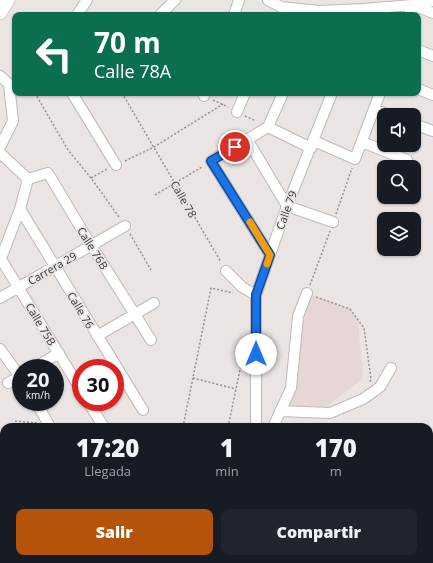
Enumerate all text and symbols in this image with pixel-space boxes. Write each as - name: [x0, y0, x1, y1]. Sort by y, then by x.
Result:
- text: 70 m: [94, 23, 161, 61]
- icon: left: [28, 28, 80, 80]
- text: Calle 78A: [94, 59, 171, 83]
- map controls: [377, 108, 421, 256]
- button: sound: [377, 108, 421, 152]
- pin: [218, 130, 252, 164]
- icon: arrive: [224, 136, 246, 158]
- button: search: [377, 160, 421, 204]
- street label: Calle 78: [167, 178, 201, 220]
- street label: Calle 79: [272, 189, 300, 231]
- button: layers: [377, 212, 421, 256]
- street label: Calle 76B: [74, 224, 112, 272]
- street label: Carrera 29: [25, 248, 79, 288]
- street label: Calle 76: [64, 289, 98, 331]
- street label: Calle 75B: [22, 300, 60, 348]
- position arrow: [235, 333, 277, 375]
- speed limit sign: 30: [72, 359, 124, 411]
- text: 20: [27, 366, 49, 393]
- text: km/h: [26, 388, 50, 402]
- text: 17:20: [76, 431, 139, 464]
- text: 1: [220, 431, 234, 464]
- text: 170: [315, 431, 357, 464]
- text: Llegada: [84, 462, 131, 480]
- text: min: [215, 462, 239, 480]
- text: m: [330, 462, 342, 480]
- button: Salir: [16, 509, 213, 555]
- button: Compartir: [221, 509, 417, 555]

